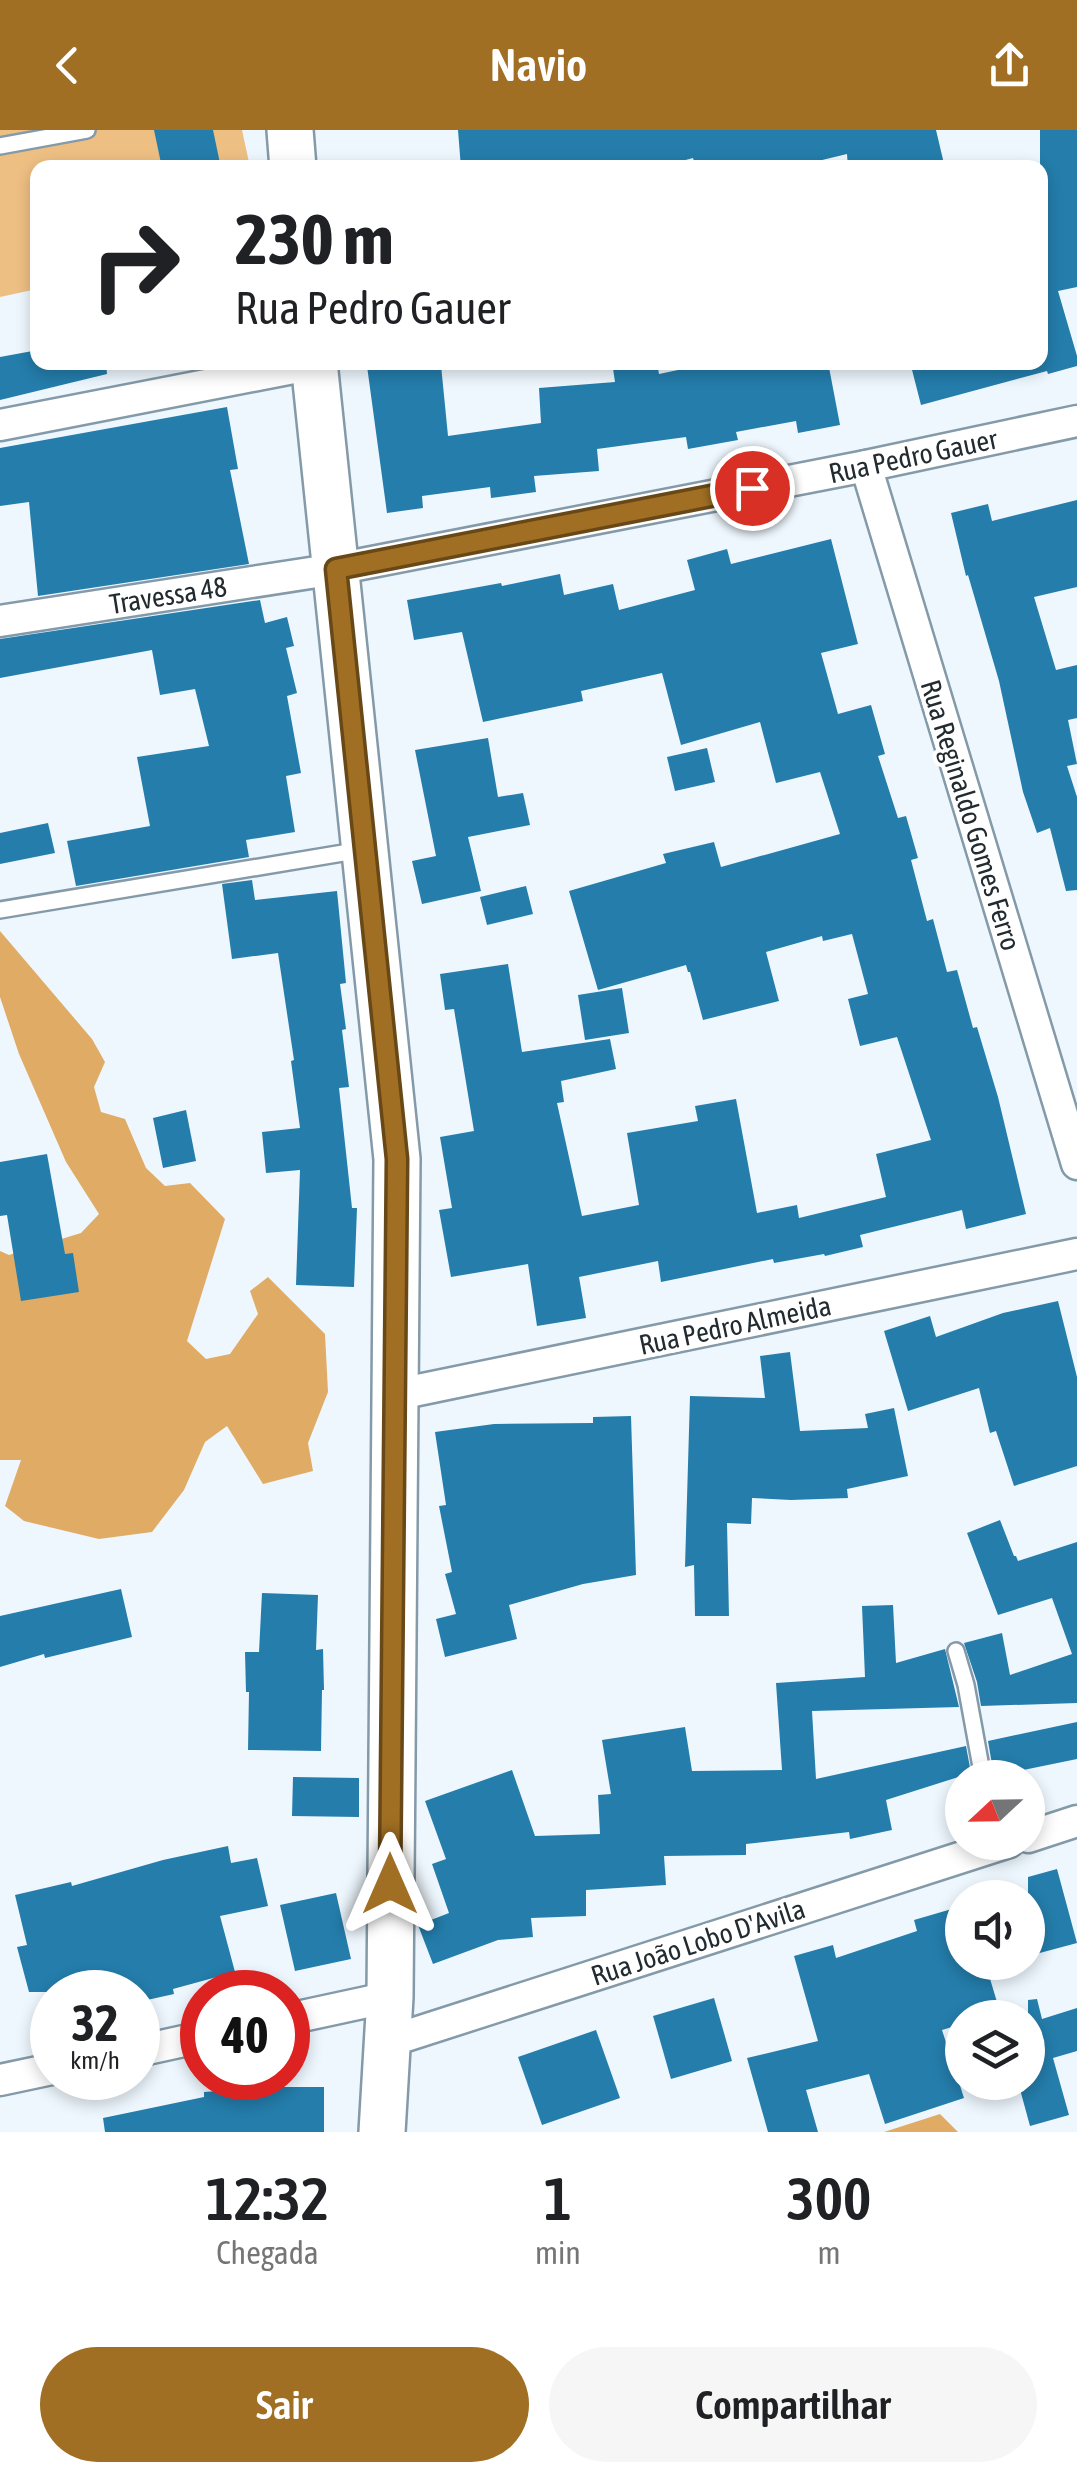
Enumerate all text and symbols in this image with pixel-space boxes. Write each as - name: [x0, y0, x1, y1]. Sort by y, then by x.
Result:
- icon: back: [40, 38, 95, 93]
- icon: share: [982, 38, 1037, 93]
- text: Navio: [490, 39, 587, 91]
- text: 230 m: [235, 199, 394, 279]
- icon: right: [70, 200, 200, 330]
- text: Rua Pedro Gauer: [235, 282, 510, 334]
- street label: Rua Pedro Gauer: [826, 422, 1001, 489]
- pin: [710, 446, 795, 531]
- icon: arrive: [725, 461, 780, 516]
- street label: Travessa 48: [107, 570, 229, 620]
- street label: Rua Reginaldo Gomes Ferro: [915, 676, 1027, 954]
- street label: Rua Pedro Almeida: [636, 1289, 834, 1361]
- north arrow: [945, 1760, 1045, 1860]
- map controls: [945, 1760, 1045, 2100]
- position arrow: [338, 1832, 442, 1936]
- button: sound: [945, 1880, 1045, 1980]
- street label: Rua João Lobo D'Avila: [587, 1892, 809, 1992]
- speed limit sign: 40: [180, 1970, 310, 2100]
- text: 32: [71, 1994, 118, 2052]
- button: layers: [945, 2000, 1045, 2100]
- text: km/h: [70, 2046, 120, 2074]
- text: 12:32: [206, 2164, 329, 2233]
- text: 1: [544, 2164, 572, 2233]
- text: 300: [787, 2164, 871, 2233]
- text: Chegada: [216, 2234, 319, 2271]
- text: min: [535, 2234, 581, 2271]
- text: m: [817, 2234, 840, 2271]
- button: Sair: [40, 2347, 529, 2462]
- button: Compartilhar: [549, 2347, 1037, 2462]

